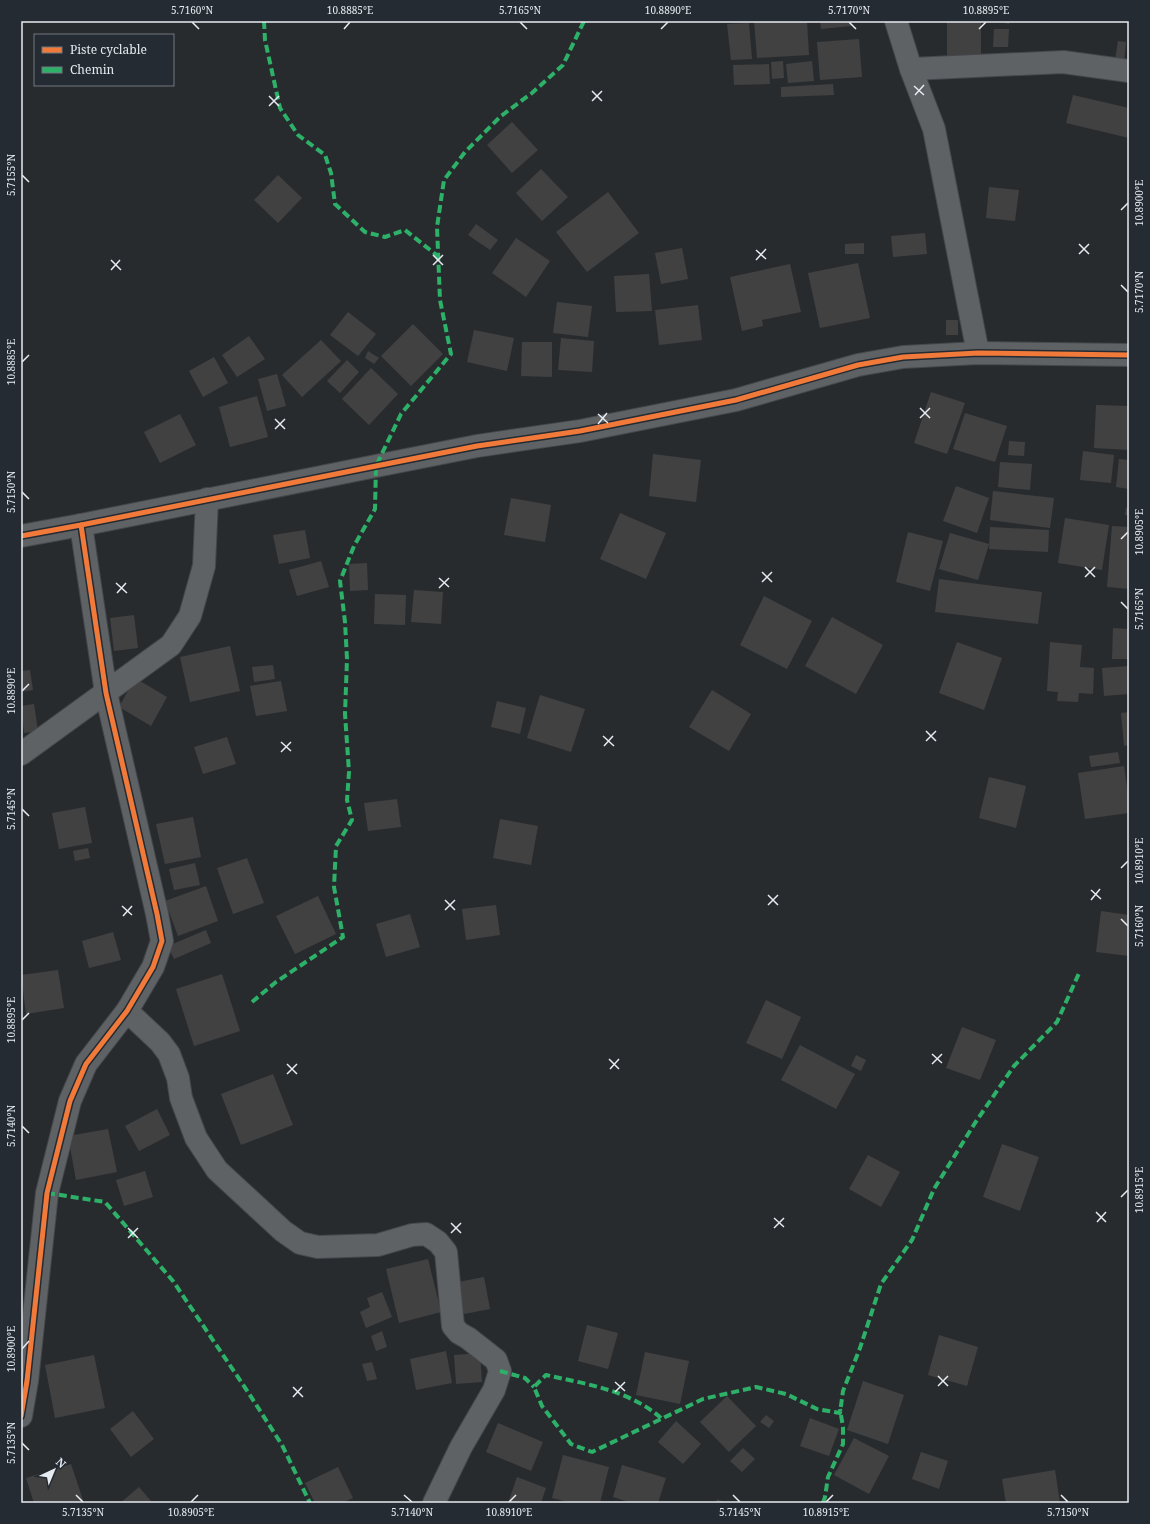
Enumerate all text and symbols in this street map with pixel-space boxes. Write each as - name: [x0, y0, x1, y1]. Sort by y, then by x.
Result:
- text: 5.7160°N: [171, 3, 213, 17]
- text: 10.8885°E: [327, 3, 373, 17]
- text: 5.7165°N: [499, 3, 541, 17]
- text: 10.8890°E: [645, 3, 691, 17]
- text: 5.7170°N: [828, 3, 870, 17]
- text: 10.8895°E: [963, 3, 1009, 17]
- legend: [34, 34, 174, 86]
- text: Piste cyclable: [70, 41, 147, 58]
- text: Chemin: [70, 61, 115, 78]
- text: 5.7155°N: [4, 154, 18, 196]
- text: 10.8900°E: [1132, 180, 1146, 226]
- text: 5.7170°N: [1132, 271, 1146, 313]
- text: 10.8885°E: [4, 339, 18, 385]
- text: 5.7150°N: [4, 471, 18, 513]
- text: 10.8905°E: [1132, 509, 1146, 555]
- text: 5.7165°N: [1132, 588, 1146, 630]
- text: 10.8890°E: [4, 668, 18, 714]
- text: 5.7145°N: [4, 788, 18, 830]
- text: 10.8910°E: [1132, 838, 1146, 884]
- text: 5.7160°N: [1132, 905, 1146, 947]
- text: 10.8895°E: [4, 997, 18, 1043]
- text: 5.7140°N: [4, 1105, 18, 1147]
- text: 10.8915°E: [1132, 1167, 1146, 1213]
- text: 10.8900°E: [4, 1326, 18, 1372]
- text: 5.7135°N: [4, 1422, 18, 1464]
- north arrow: [34, 1450, 74, 1490]
- text: N: [53, 1454, 70, 1471]
- text: 5.7135°N: [62, 1505, 104, 1519]
- text: 10.8905°E: [168, 1505, 214, 1519]
- text: 5.7140°N: [391, 1505, 433, 1519]
- text: 10.8910°E: [486, 1505, 532, 1519]
- text: 5.7145°N: [719, 1505, 761, 1519]
- text: 10.8915°E: [803, 1505, 849, 1519]
- text: 5.7150°N: [1047, 1505, 1089, 1519]

